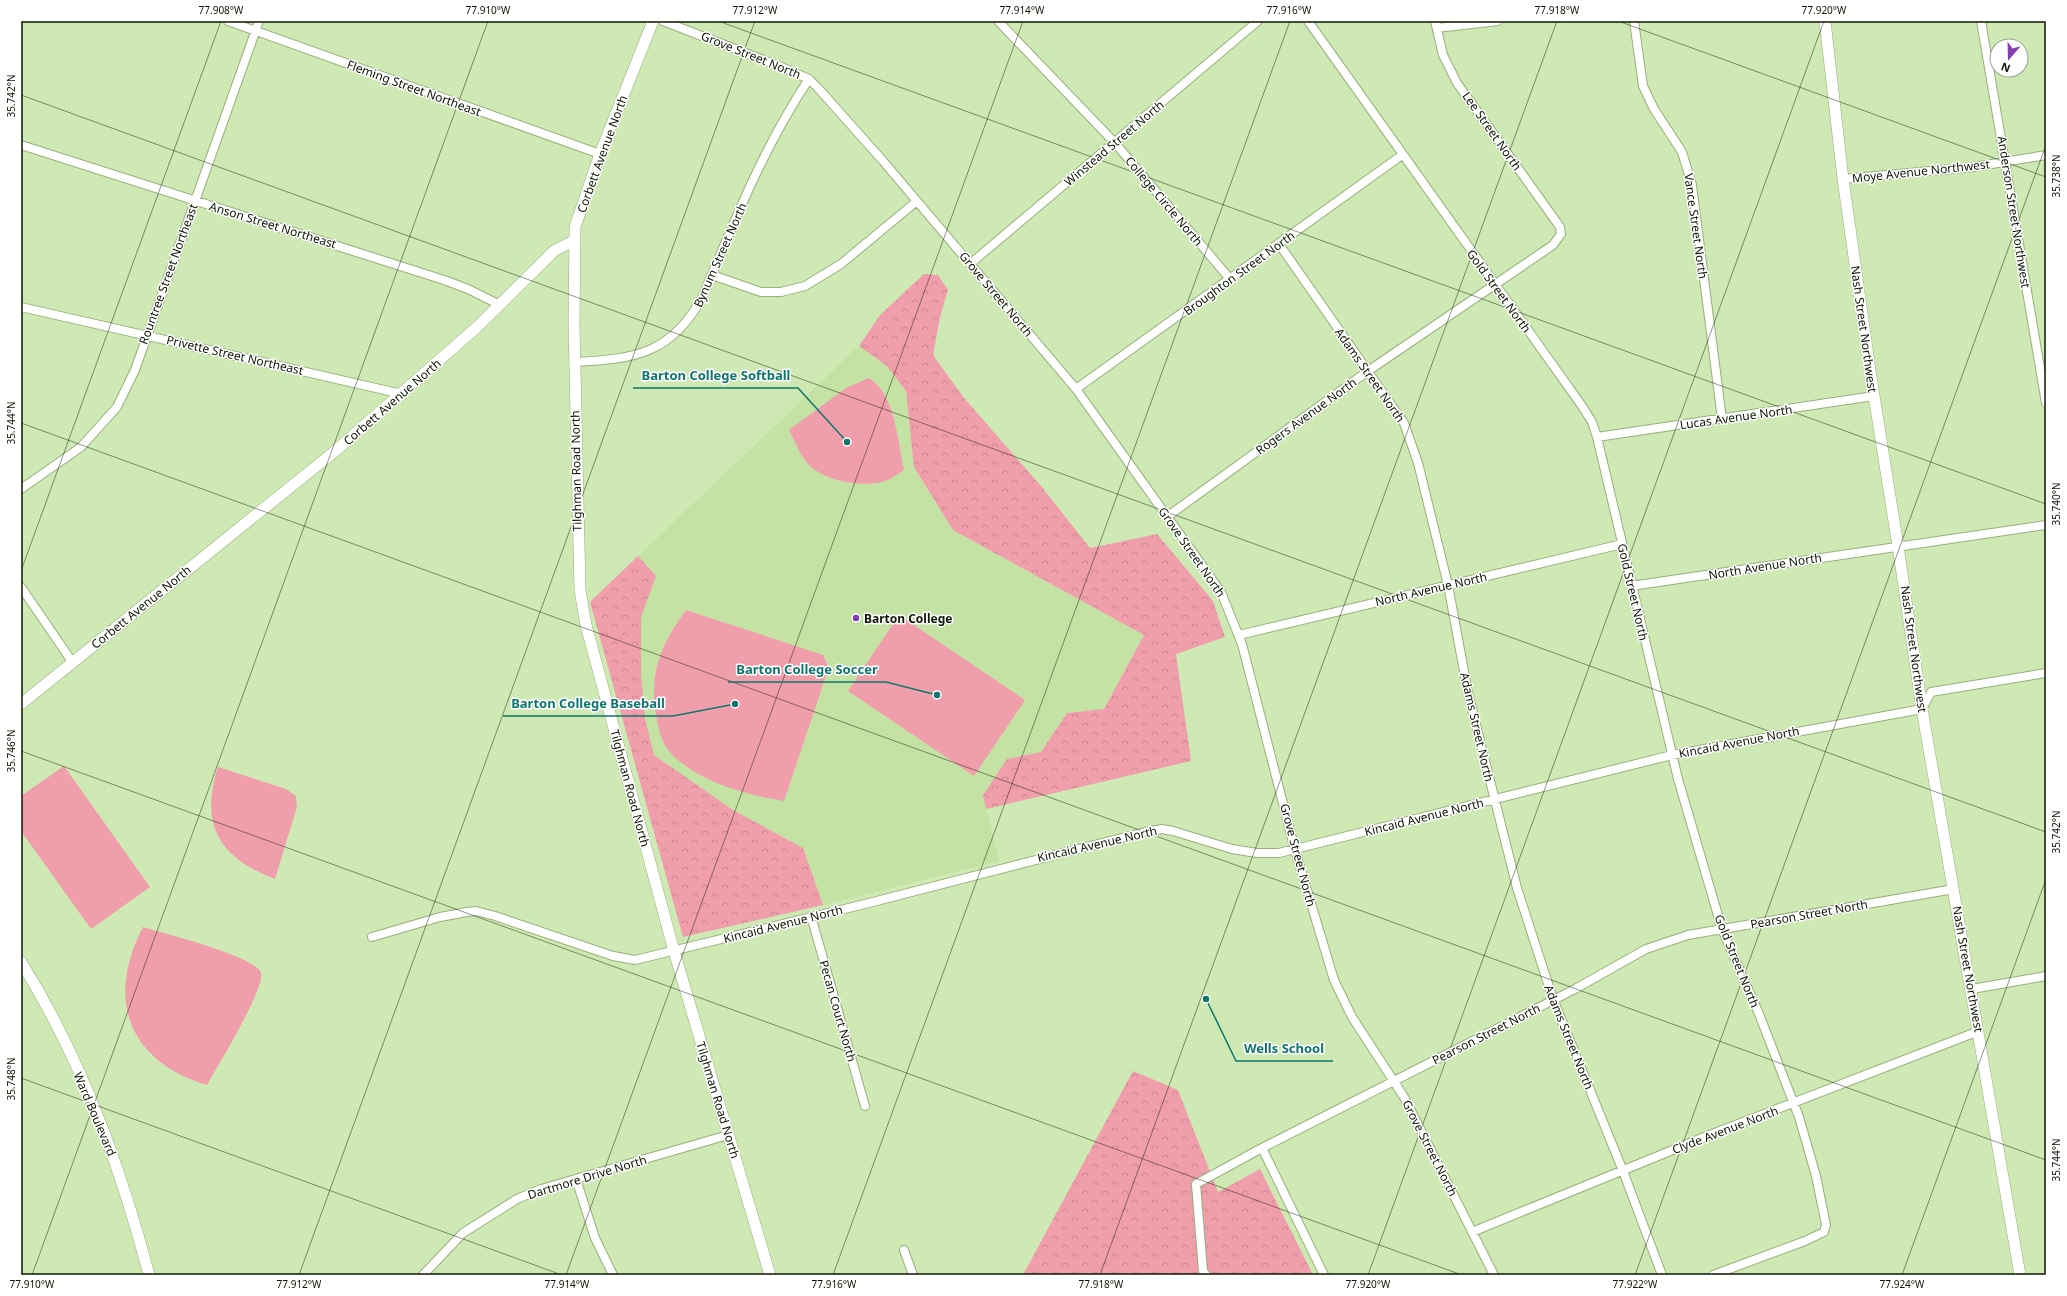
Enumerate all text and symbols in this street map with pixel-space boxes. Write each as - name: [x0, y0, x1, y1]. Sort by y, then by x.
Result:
- text: 77.908°W: [199, 3, 244, 17]
- text: 77.910°W: [466, 3, 511, 17]
- text: 77.912°W: [733, 3, 778, 17]
- text: 77.914°W: [1000, 3, 1045, 17]
- text: 77.916°W: [1267, 3, 1312, 17]
- text: 77.918°W: [1535, 3, 1580, 17]
- text: 77.920°W: [1802, 3, 1847, 17]
- street label: Grove Street North: [699, 27, 803, 83]
- north arrow: [1989, 38, 2029, 78]
- street label: Fleming Street Northeast: [345, 56, 484, 120]
- text: N: [1999, 59, 2012, 76]
- text: 35.742°N: [4, 74, 18, 118]
- street label: Lee Street North: [1458, 88, 1526, 174]
- street label: Corbett Avenue North: [573, 93, 631, 215]
- street label: Winstead Street North: [1060, 96, 1168, 190]
- street label: Anderson Street Northwest: [1994, 135, 2035, 290]
- street label: College Circle North: [1121, 153, 1207, 249]
- text: 35.738°N: [2049, 154, 2063, 198]
- street label: Moye Avenue Northwest: [1851, 155, 1991, 187]
- street label: Vance Street North: [1680, 172, 1712, 280]
- street label: Anson Street Northeast: [207, 198, 339, 253]
- street label: Bynum Street North: [689, 200, 751, 310]
- street label: Rountree Street Northeast: [135, 201, 202, 347]
- street label: Broughton Street North: [1180, 227, 1298, 319]
- street label: Gold Street North: [1463, 246, 1535, 336]
- street label: Grove Street North: [955, 248, 1037, 340]
- street label: Nash Street Northwest: [1847, 264, 1881, 394]
- street label: Adams Street North: [1331, 324, 1409, 426]
- street label: Privette Street Northeast: [165, 331, 306, 379]
- street label: Corbett Avenue North: [340, 355, 444, 449]
- callout: Barton College Softball: [633, 363, 798, 388]
- text: Barton College Softball: [642, 366, 790, 384]
- street label: Rogers Avenue North: [1252, 374, 1360, 458]
- text: 35.744°N: [4, 401, 18, 445]
- street label: Lucas Avenue North: [1679, 401, 1793, 433]
- street label: Tilghman Road North: [566, 410, 586, 532]
- text: 35.740°N: [2049, 482, 2063, 526]
- street label: Grove Street North: [1155, 504, 1229, 600]
- street label: Gold Street North: [1614, 542, 1652, 642]
- street label: North Avenue North: [1707, 549, 1823, 583]
- street label: Corbett Avenue North: [87, 561, 195, 653]
- street label: North Avenue North: [1373, 568, 1489, 610]
- street label: Nash Street Northwest: [1897, 584, 1931, 714]
- place label: Barton College: [864, 610, 952, 627]
- marker: Barton College: [851, 613, 861, 623]
- callout: Barton College Soccer: [728, 657, 886, 682]
- text: Barton College Soccer: [736, 660, 878, 678]
- street label: Adams Street North: [1456, 671, 1498, 783]
- callout: Barton College Baseball: [503, 691, 673, 716]
- text: Barton College Baseball: [511, 694, 665, 712]
- street label: Kincaid Avenue North: [1677, 722, 1801, 762]
- street label: Tilghman Road North: [606, 727, 654, 849]
- text: 35.746°N: [4, 729, 18, 773]
- street label: Kincaid Avenue North: [1363, 794, 1485, 840]
- street label: Grove Street North: [1276, 802, 1320, 908]
- text: 35.742°N: [2049, 810, 2063, 854]
- street label: Kincaid Avenue North: [1035, 822, 1159, 866]
- street label: Pearson Street North: [1749, 895, 1869, 933]
- street label: Kincaid Avenue North: [722, 901, 844, 947]
- street label: Nash Street Northwest: [1949, 904, 1988, 1034]
- street label: Gold Street North: [1711, 912, 1763, 1010]
- street label: Pecan Court North: [815, 958, 861, 1064]
- street label: Adams Street North: [1540, 982, 1598, 1092]
- street label: Pearson Street North: [1429, 999, 1543, 1069]
- callout: Wells School: [1236, 1036, 1333, 1061]
- text: Wells School: [1244, 1039, 1324, 1057]
- street label: Tilghman Road North: [692, 1040, 744, 1160]
- text: 35.748°N: [4, 1057, 18, 1101]
- street label: Ward Boulevard: [70, 1069, 120, 1159]
- street label: Grove Street North: [1398, 1097, 1462, 1199]
- street label: Clyde Avenue North: [1669, 1102, 1781, 1158]
- text: 35.744°N: [2049, 1138, 2063, 1182]
- street label: Dartmore Drive North: [525, 1151, 649, 1203]
- text: 77.910°W: [10, 1277, 55, 1291]
- text: 77.912°W: [277, 1277, 322, 1291]
- text: 77.914°W: [545, 1277, 590, 1291]
- text: 77.916°W: [812, 1277, 857, 1291]
- text: 77.918°W: [1079, 1277, 1124, 1291]
- text: 77.920°W: [1346, 1277, 1391, 1291]
- text: 77.922°W: [1613, 1277, 1658, 1291]
- text: 77.924°W: [1880, 1277, 1925, 1291]

